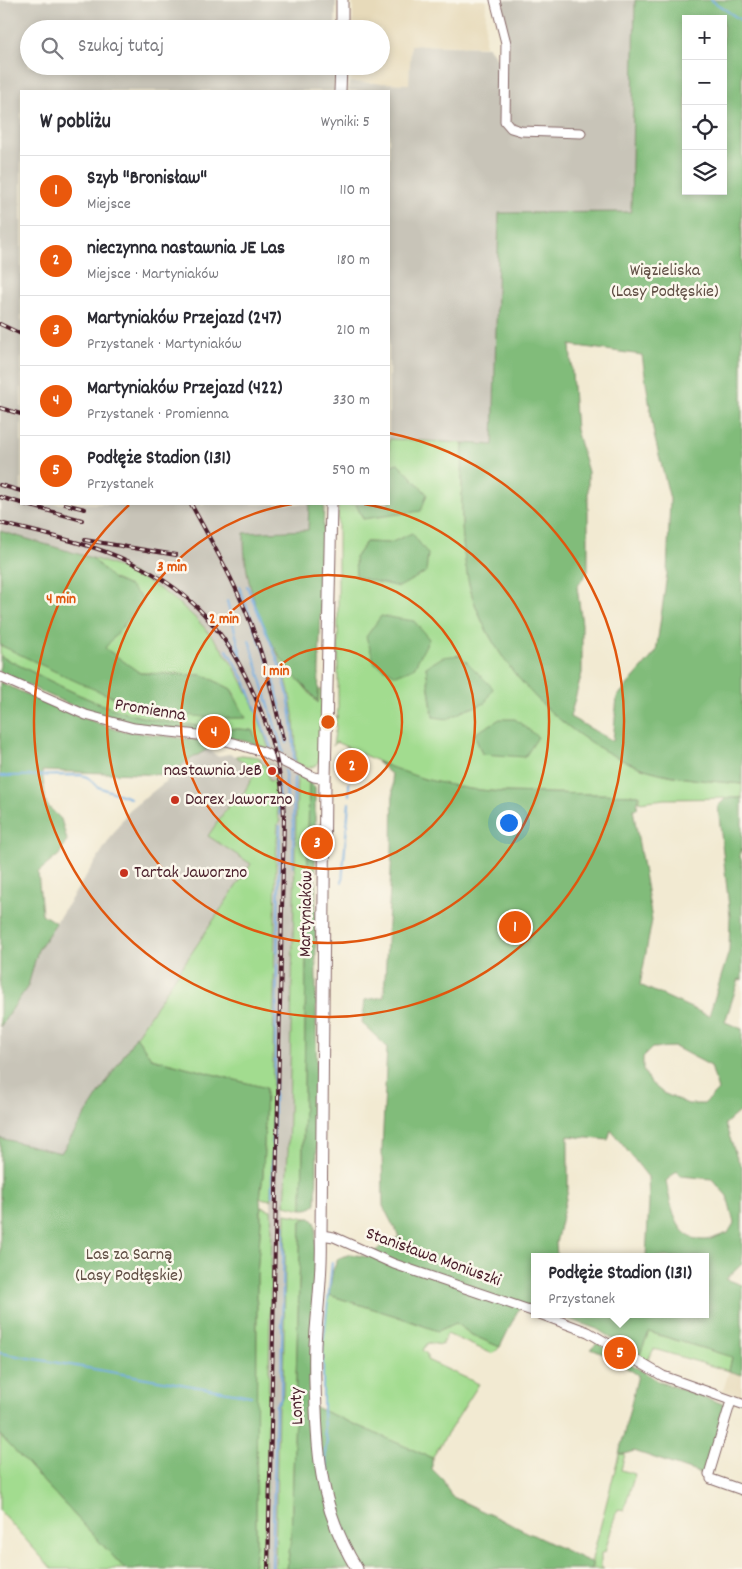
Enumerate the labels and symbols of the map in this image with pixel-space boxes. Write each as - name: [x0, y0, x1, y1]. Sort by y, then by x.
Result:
- park label: Wiązieliska (Lasy Podłęskie): [611, 259, 719, 305]
- text: 3 min: [157, 557, 187, 579]
- text: 4 min: [46, 589, 76, 611]
- text: 2 min: [209, 609, 239, 631]
- text: 1 min: [263, 661, 289, 683]
- street label: Promienna: [113, 693, 188, 729]
- pin: 4: [198, 713, 230, 751]
- centre of rings: [319, 713, 337, 731]
- pin: 2: [336, 747, 368, 785]
- place label: nastawnia JeB: [164, 759, 262, 784]
- marker: nastawnia JeB: [266, 765, 278, 777]
- place label: Darex Jaworzno: [185, 788, 293, 813]
- marker: Darex Jaworzno: [169, 794, 181, 806]
- your location: [496, 810, 522, 836]
- pin: 3: [301, 824, 333, 862]
- place label: Tartak Jaworzno: [134, 861, 247, 886]
- marker: Tartak Jaworzno: [118, 867, 130, 879]
- street label: Martyniaków: [294, 870, 320, 958]
- pin: 1: [499, 908, 531, 946]
- street label: Stanisława Moniuszki: [362, 1222, 504, 1294]
- park label: Las za Sarną (Lasy Podłęskie): [75, 1243, 183, 1289]
- pin: 5: [604, 1334, 636, 1372]
- street label: Lonty: [285, 1386, 311, 1425]

